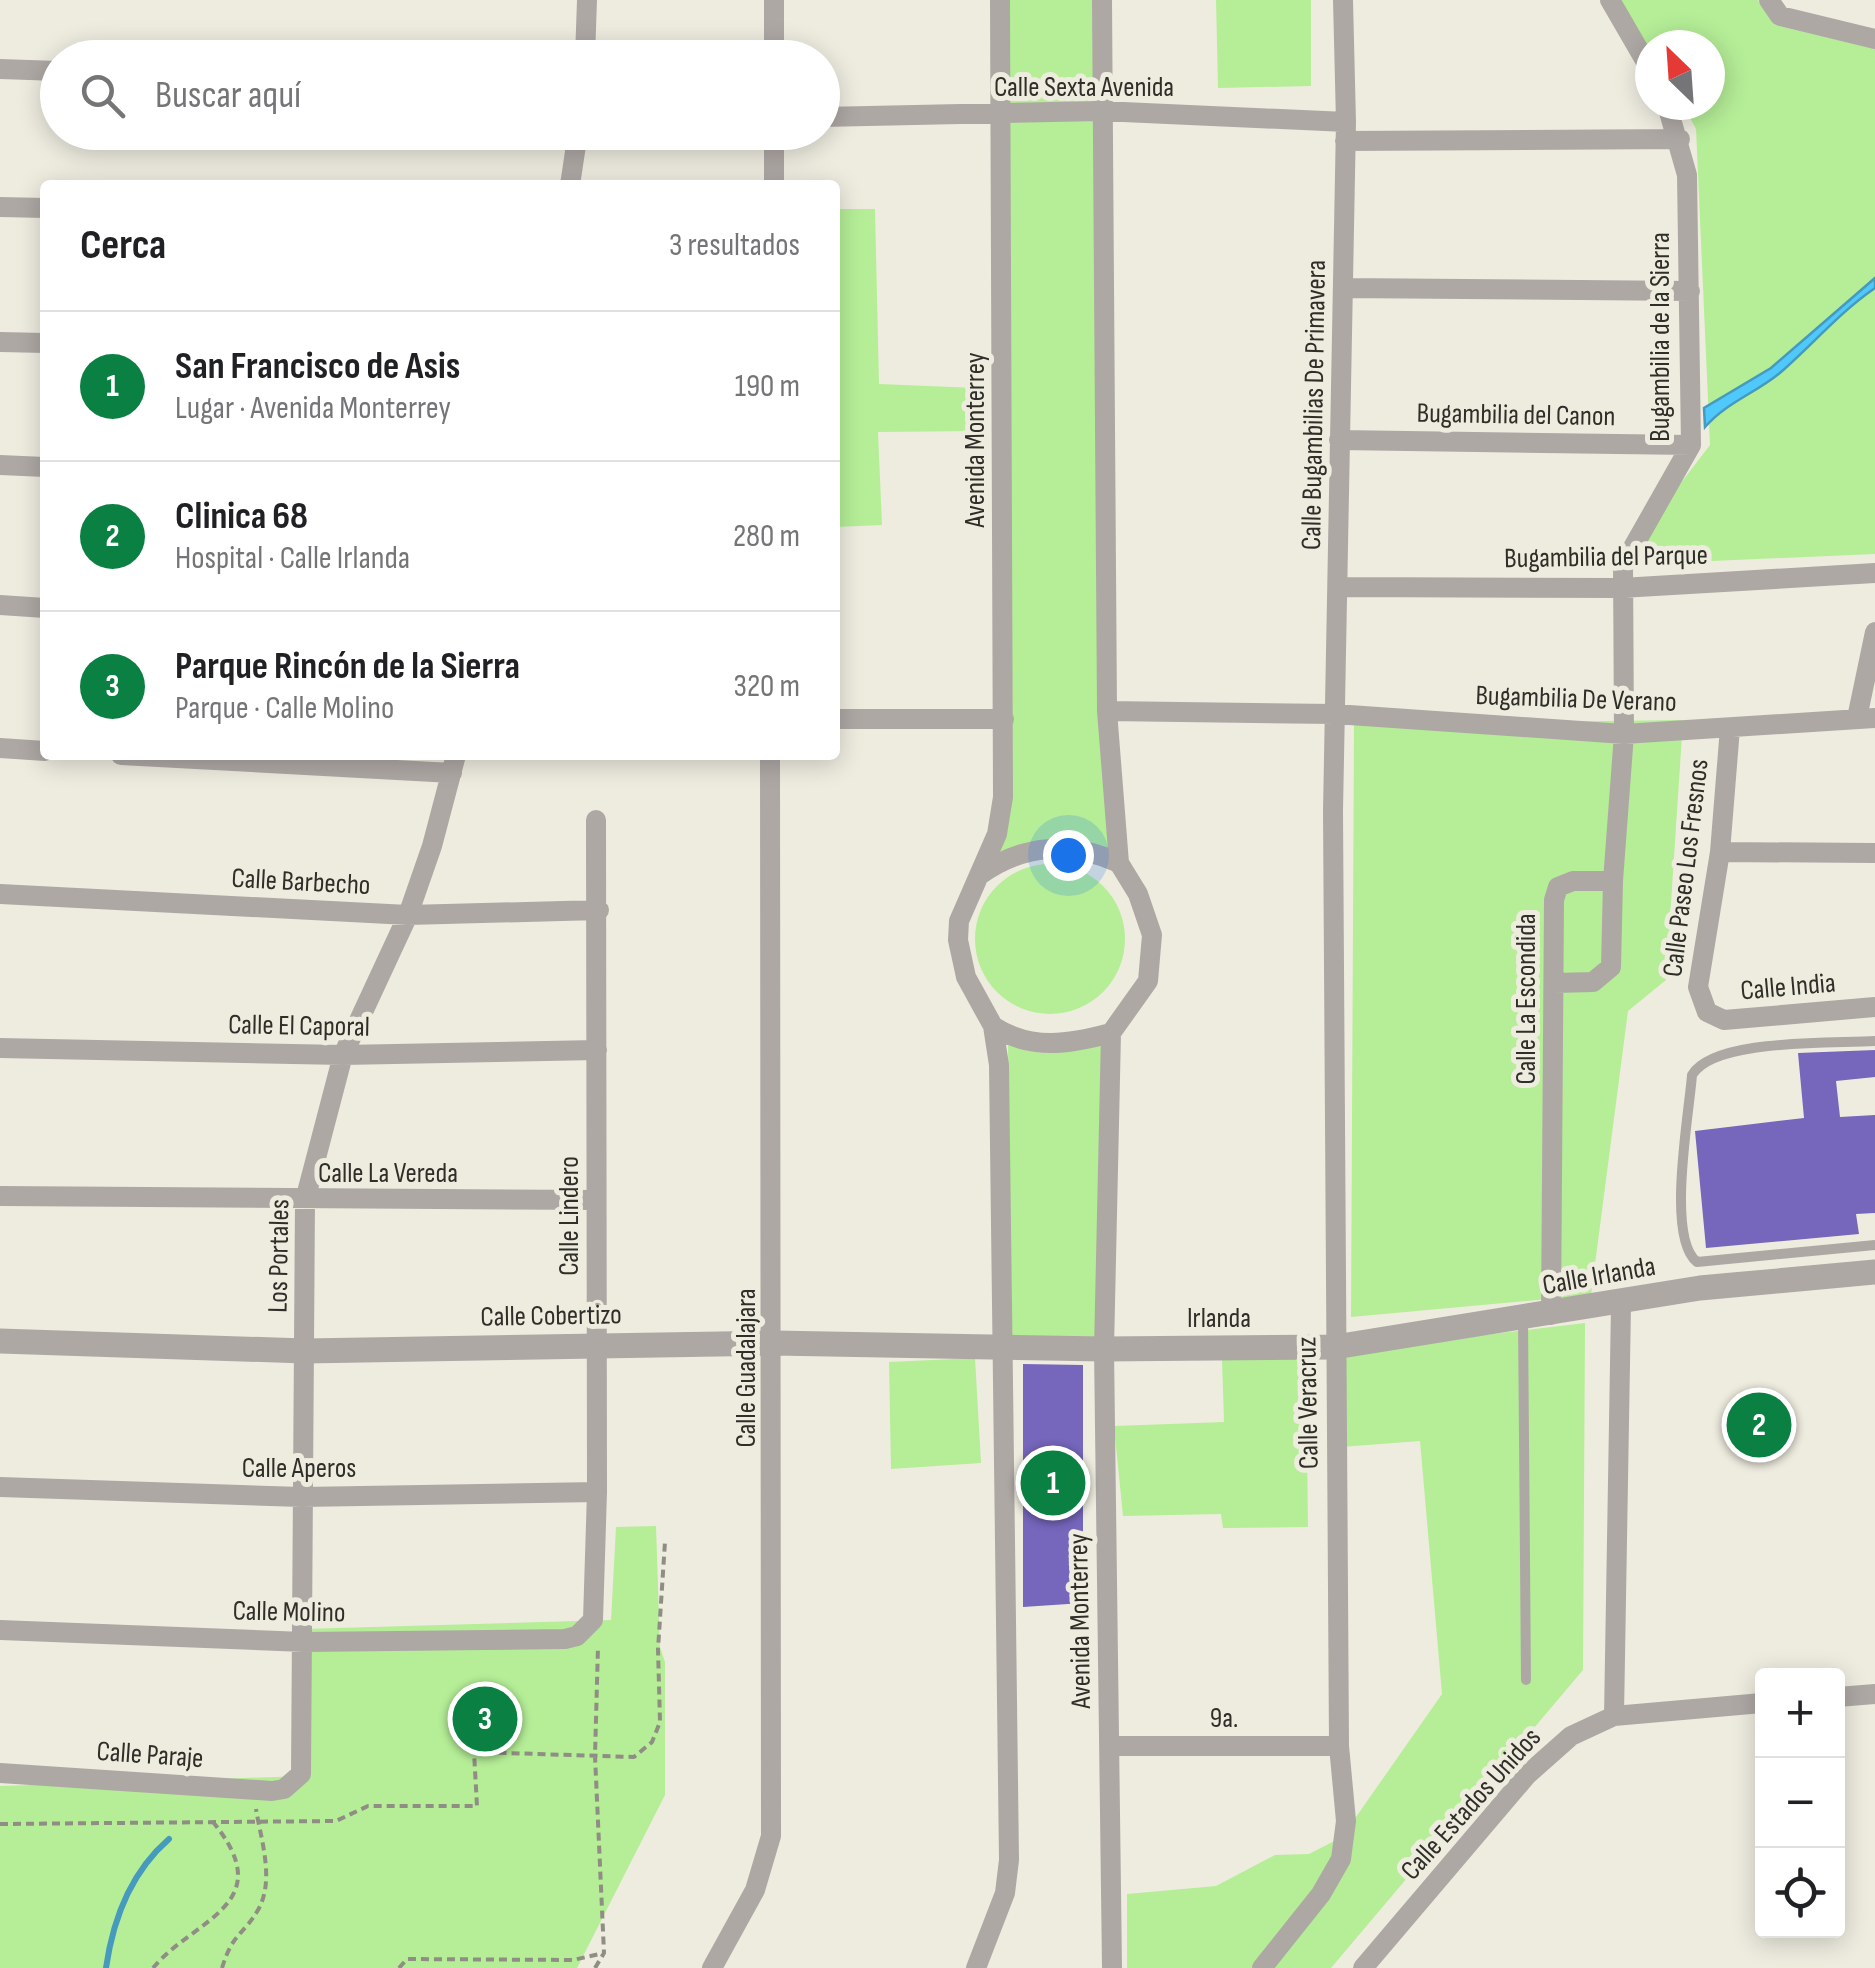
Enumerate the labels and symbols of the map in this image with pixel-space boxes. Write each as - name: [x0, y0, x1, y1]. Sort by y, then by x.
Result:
- north arrow: [1635, 30, 1725, 120]
- street label: Calle Sexta Avenida: [994, 71, 1174, 104]
- street label: Bugambilia de la Sierra: [1644, 232, 1677, 442]
- street label: Calle Bugambilias De Primavera: [1295, 260, 1333, 550]
- street label: Avenida Monterrey: [959, 352, 992, 529]
- street label: Bugambilia del Canon: [1416, 397, 1616, 433]
- street label: Bugambilia del Parque: [1504, 539, 1708, 575]
- street label: Bugambilia De Verano: [1475, 679, 1677, 719]
- street label: Calle Paseo Los Fresnos: [1656, 757, 1716, 979]
- your location: [1043, 830, 1094, 881]
- street label: Calle Barbecho: [231, 862, 371, 902]
- street label: Calle La Escondida: [1510, 913, 1543, 1085]
- street label: Calle India: [1739, 966, 1837, 1008]
- street label: Calle El Caporal: [228, 1008, 370, 1044]
- street label: Calle Lindero: [553, 1156, 586, 1276]
- street label: Calle La Vereda: [318, 1157, 458, 1190]
- street label: Los Portales: [262, 1199, 296, 1313]
- street label: Calle Irlanda: [1540, 1250, 1658, 1302]
- street label: Calle Guadalajara: [730, 1288, 763, 1448]
- street label: Calle Cobertizo: [480, 1298, 622, 1334]
- street label: Irlanda: [1187, 1302, 1251, 1335]
- street label: Calle Veracruz: [1290, 1337, 1326, 1469]
- pin: 2: [1726, 1388, 1792, 1462]
- pin: 1: [1020, 1446, 1086, 1520]
- street label: Calle Aperos: [242, 1452, 356, 1485]
- street label: Avenida Monterrey: [1062, 1533, 1098, 1710]
- street label: Calle Molino: [232, 1595, 346, 1629]
- pin: 3: [452, 1682, 518, 1756]
- street label: 9a.: [1210, 1702, 1238, 1735]
- street label: Calle Estados Unidos: [1394, 1721, 1548, 1887]
- street label: Calle Paraje: [96, 1735, 204, 1775]

